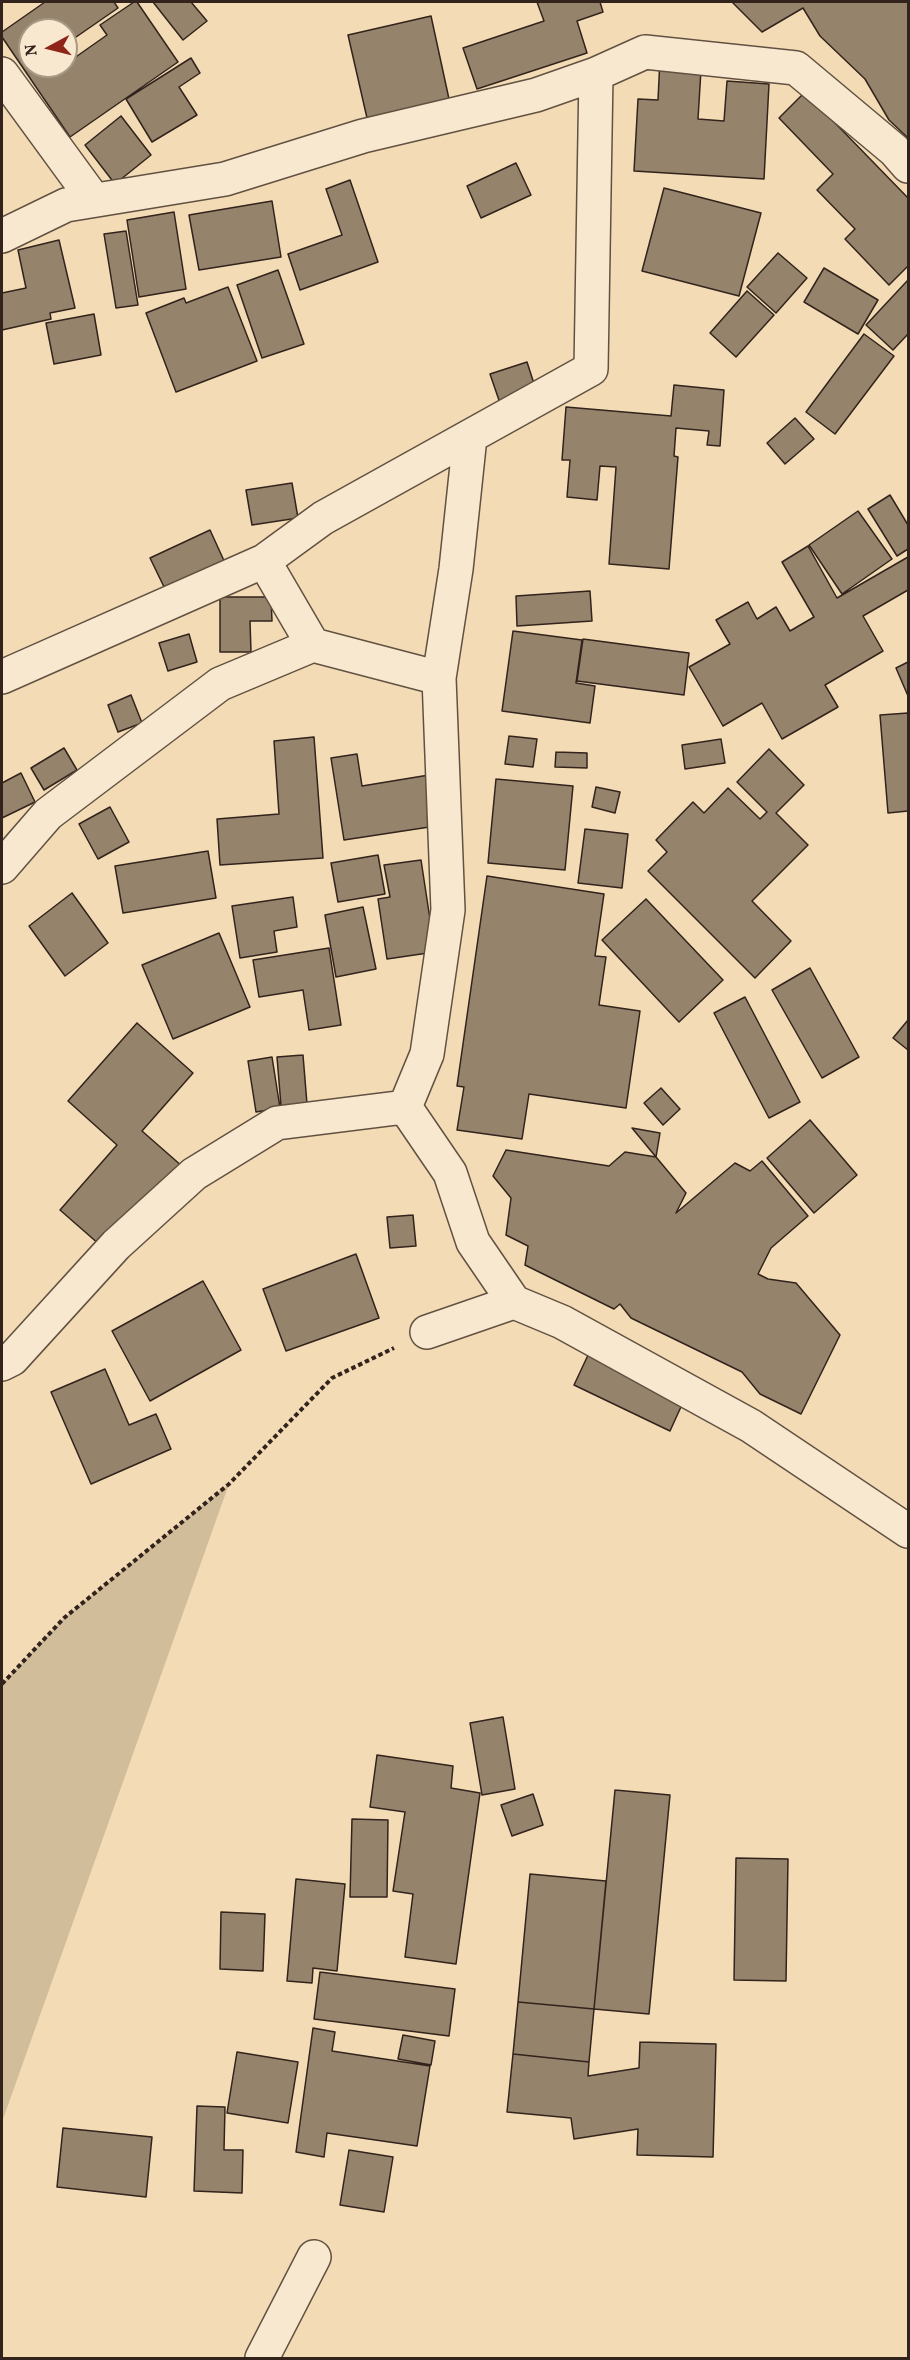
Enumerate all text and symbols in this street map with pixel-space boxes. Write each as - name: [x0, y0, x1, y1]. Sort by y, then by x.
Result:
- north arrow: [18, 18, 78, 78]
- text: N: [20, 43, 44, 57]

